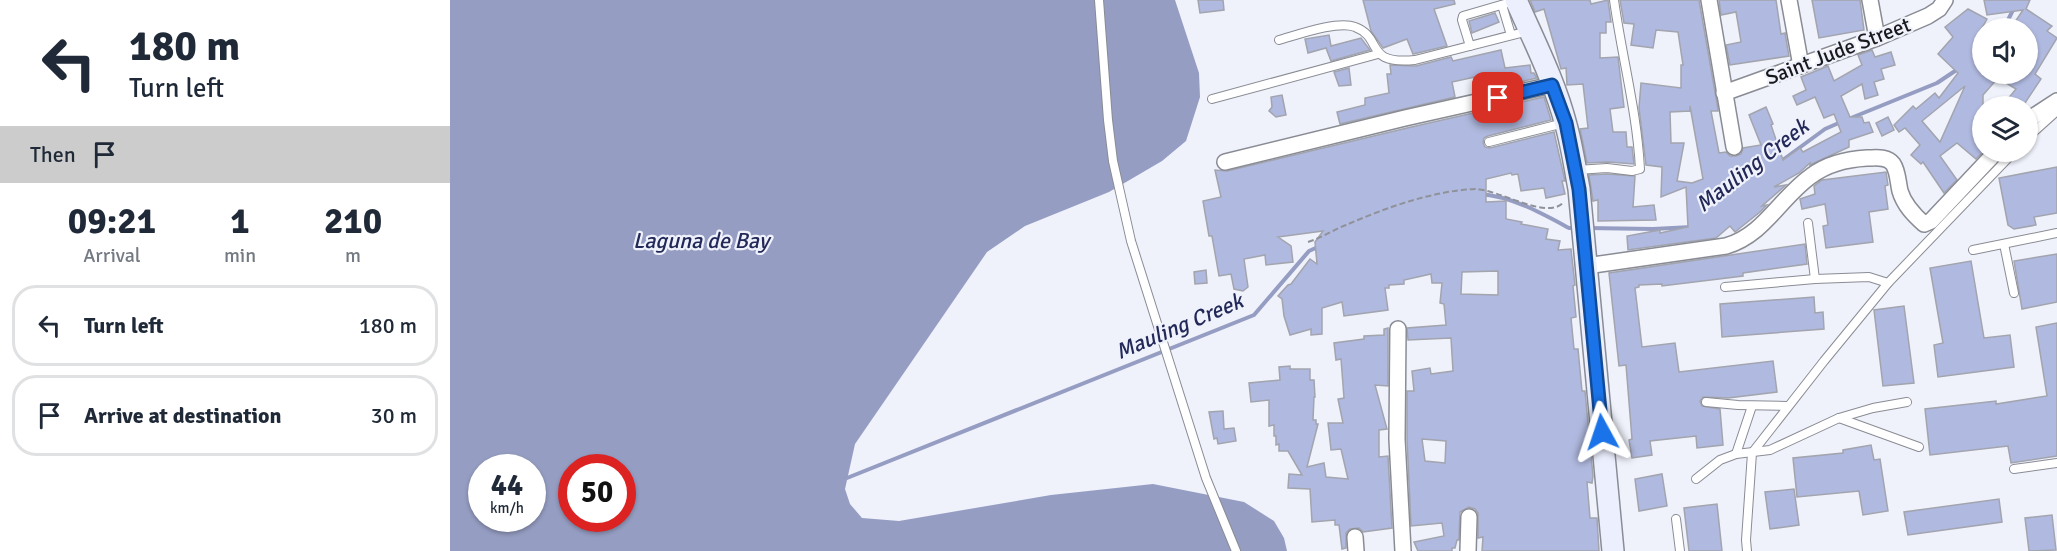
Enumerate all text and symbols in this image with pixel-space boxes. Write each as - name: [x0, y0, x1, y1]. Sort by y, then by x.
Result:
- street label: Saint Jude Street: [1762, 11, 1914, 91]
- map controls: [1972, 18, 2038, 162]
- button: sound: [1972, 18, 2038, 84]
- text: 180 m: [129, 21, 240, 72]
- icon: left: [30, 24, 108, 102]
- text: Turn left: [129, 72, 224, 105]
- pin: [1472, 72, 1523, 123]
- icon: arrive: [1481, 81, 1514, 114]
- button: layers: [1972, 96, 2038, 162]
- water label: Mauling Creek: [1690, 111, 1815, 217]
- icon: arrive: [88, 138, 121, 171]
- text: Then: [30, 141, 76, 168]
- text: 09:21: [68, 199, 156, 244]
- text: 1: [230, 199, 250, 244]
- text: 210: [324, 199, 382, 244]
- water label: Laguna de Bay: [633, 227, 772, 254]
- text: Arrival: [83, 243, 141, 268]
- text: min: [224, 243, 256, 268]
- text: m: [345, 243, 361, 268]
- water label: Mauling Creek: [1111, 286, 1249, 365]
- icon: left: [33, 309, 66, 342]
- text: Turn left: [84, 312, 164, 339]
- text: 180 m: [359, 312, 417, 339]
- icon: arrive: [33, 399, 66, 432]
- position arrow: [1570, 400, 1634, 464]
- text: Arrive at destination: [84, 402, 281, 429]
- text: 30 m: [371, 402, 417, 429]
- speed limit sign: 50: [558, 454, 636, 532]
- text: 44: [491, 467, 523, 504]
- text: km/h: [490, 499, 524, 517]

